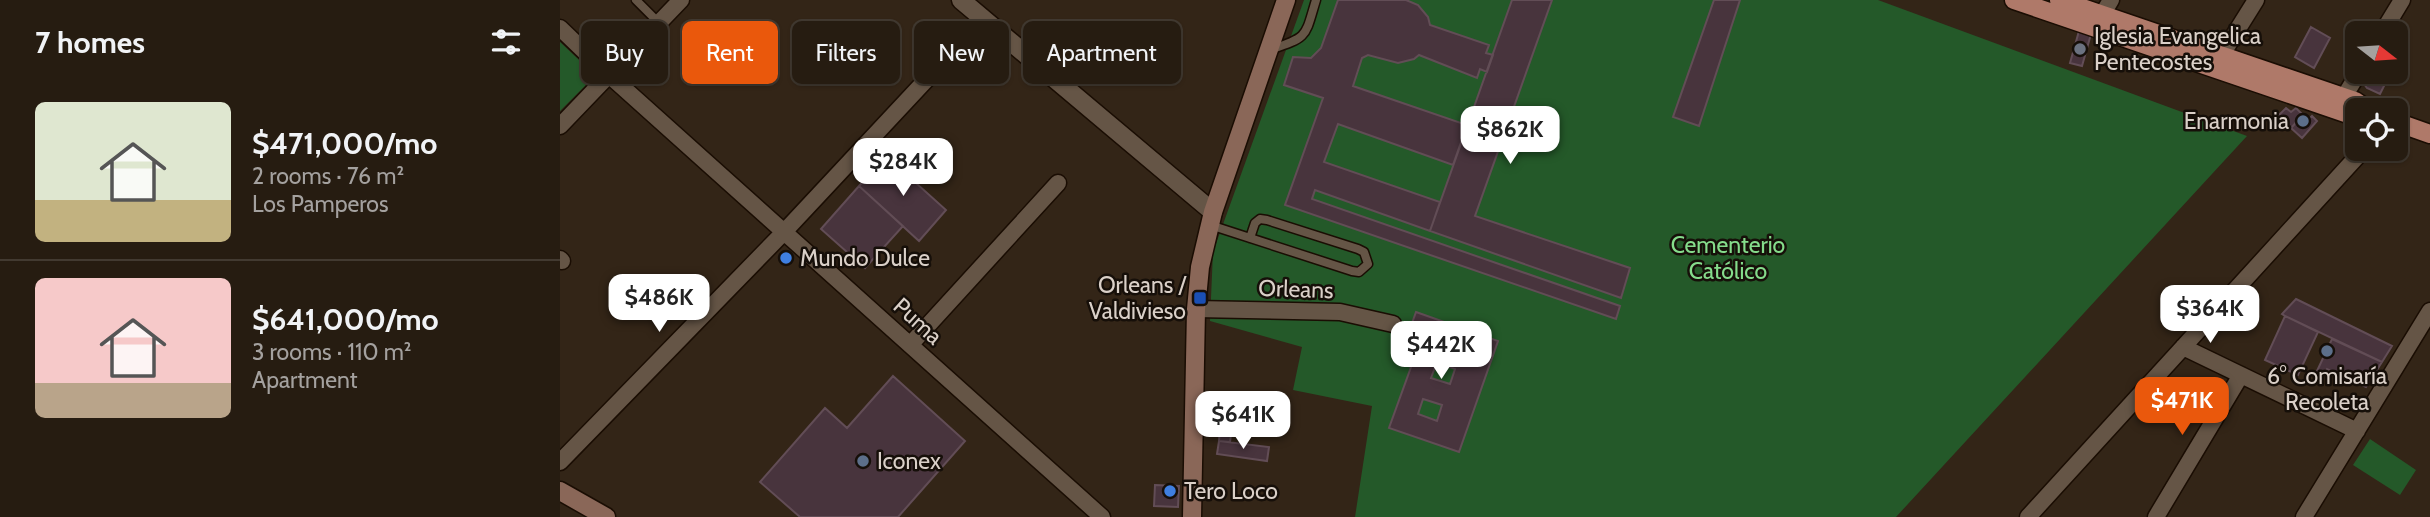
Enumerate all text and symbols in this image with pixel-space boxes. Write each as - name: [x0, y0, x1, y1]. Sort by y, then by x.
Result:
- chip: Buy: [581, 21, 668, 84]
- chip: Rent: [682, 21, 778, 84]
- chip: Filters: [792, 21, 900, 84]
- chip: New: [914, 21, 1009, 84]
- chip: Apartment: [1023, 21, 1181, 84]
- north arrow: [2345, 21, 2408, 84]
- map controls: [2345, 21, 2408, 161]
- place label: Iglesia Evangelica Pentecostes: [2094, 22, 2261, 76]
- icon: filters: [487, 23, 525, 61]
- text: 7 homes: [35, 24, 145, 61]
- marker: Iglesia Evangelica Pentecostes: [2072, 41, 2088, 57]
- button: locate: [2345, 98, 2408, 161]
- pin: $862K: [1461, 106, 1559, 166]
- place label: Enarmonia: [2184, 107, 2289, 135]
- marker: Enarmonia: [2295, 113, 2311, 129]
- text: $862K: [1477, 115, 1543, 143]
- text: $471,000/mo: [252, 125, 437, 162]
- icon: home: [91, 130, 175, 214]
- pin: $284K: [854, 138, 952, 198]
- text: $284K: [869, 147, 937, 175]
- text: 2 rooms · 76 m²: [252, 162, 404, 190]
- text: Los Pamperos: [252, 190, 388, 218]
- park label: Cementerio Católico: [1671, 231, 1785, 285]
- place label: Mundo Dulce: [800, 244, 930, 272]
- marker: Mundo Dulce: [778, 250, 794, 266]
- place label: Orleans / Valdivieso: [1089, 271, 1188, 325]
- pin: $486K: [610, 274, 708, 334]
- street label: Orleans: [1258, 274, 1334, 304]
- text: $486K: [625, 283, 693, 311]
- pin: $364K: [2161, 286, 2259, 345]
- marker: Orleans / Valdivieso: [1192, 290, 1208, 306]
- street label: Puma: [888, 292, 948, 350]
- text: $364K: [2176, 294, 2244, 322]
- text: $641,000/mo: [252, 301, 439, 338]
- icon: home: [91, 306, 175, 390]
- pin: $442K: [1392, 322, 1490, 381]
- text: $442K: [1407, 330, 1475, 358]
- text: 3 rooms · 110 m²: [252, 338, 411, 366]
- marker: 6° Comisaría Recoleta: [2319, 343, 2335, 359]
- place label: 6° Comisaría Recoleta: [2267, 362, 2387, 416]
- text: Apartment: [252, 366, 357, 394]
- pin: $471K: [2133, 378, 2231, 437]
- text: $471K: [2151, 386, 2213, 414]
- pin: $641K: [1194, 392, 1292, 451]
- text: $641K: [1211, 400, 1275, 428]
- place label: Iconex: [877, 447, 941, 475]
- marker: Iconex: [855, 453, 871, 469]
- place label: Tero Loco: [1184, 477, 1278, 505]
- marker: Tero Loco: [1162, 483, 1178, 499]

